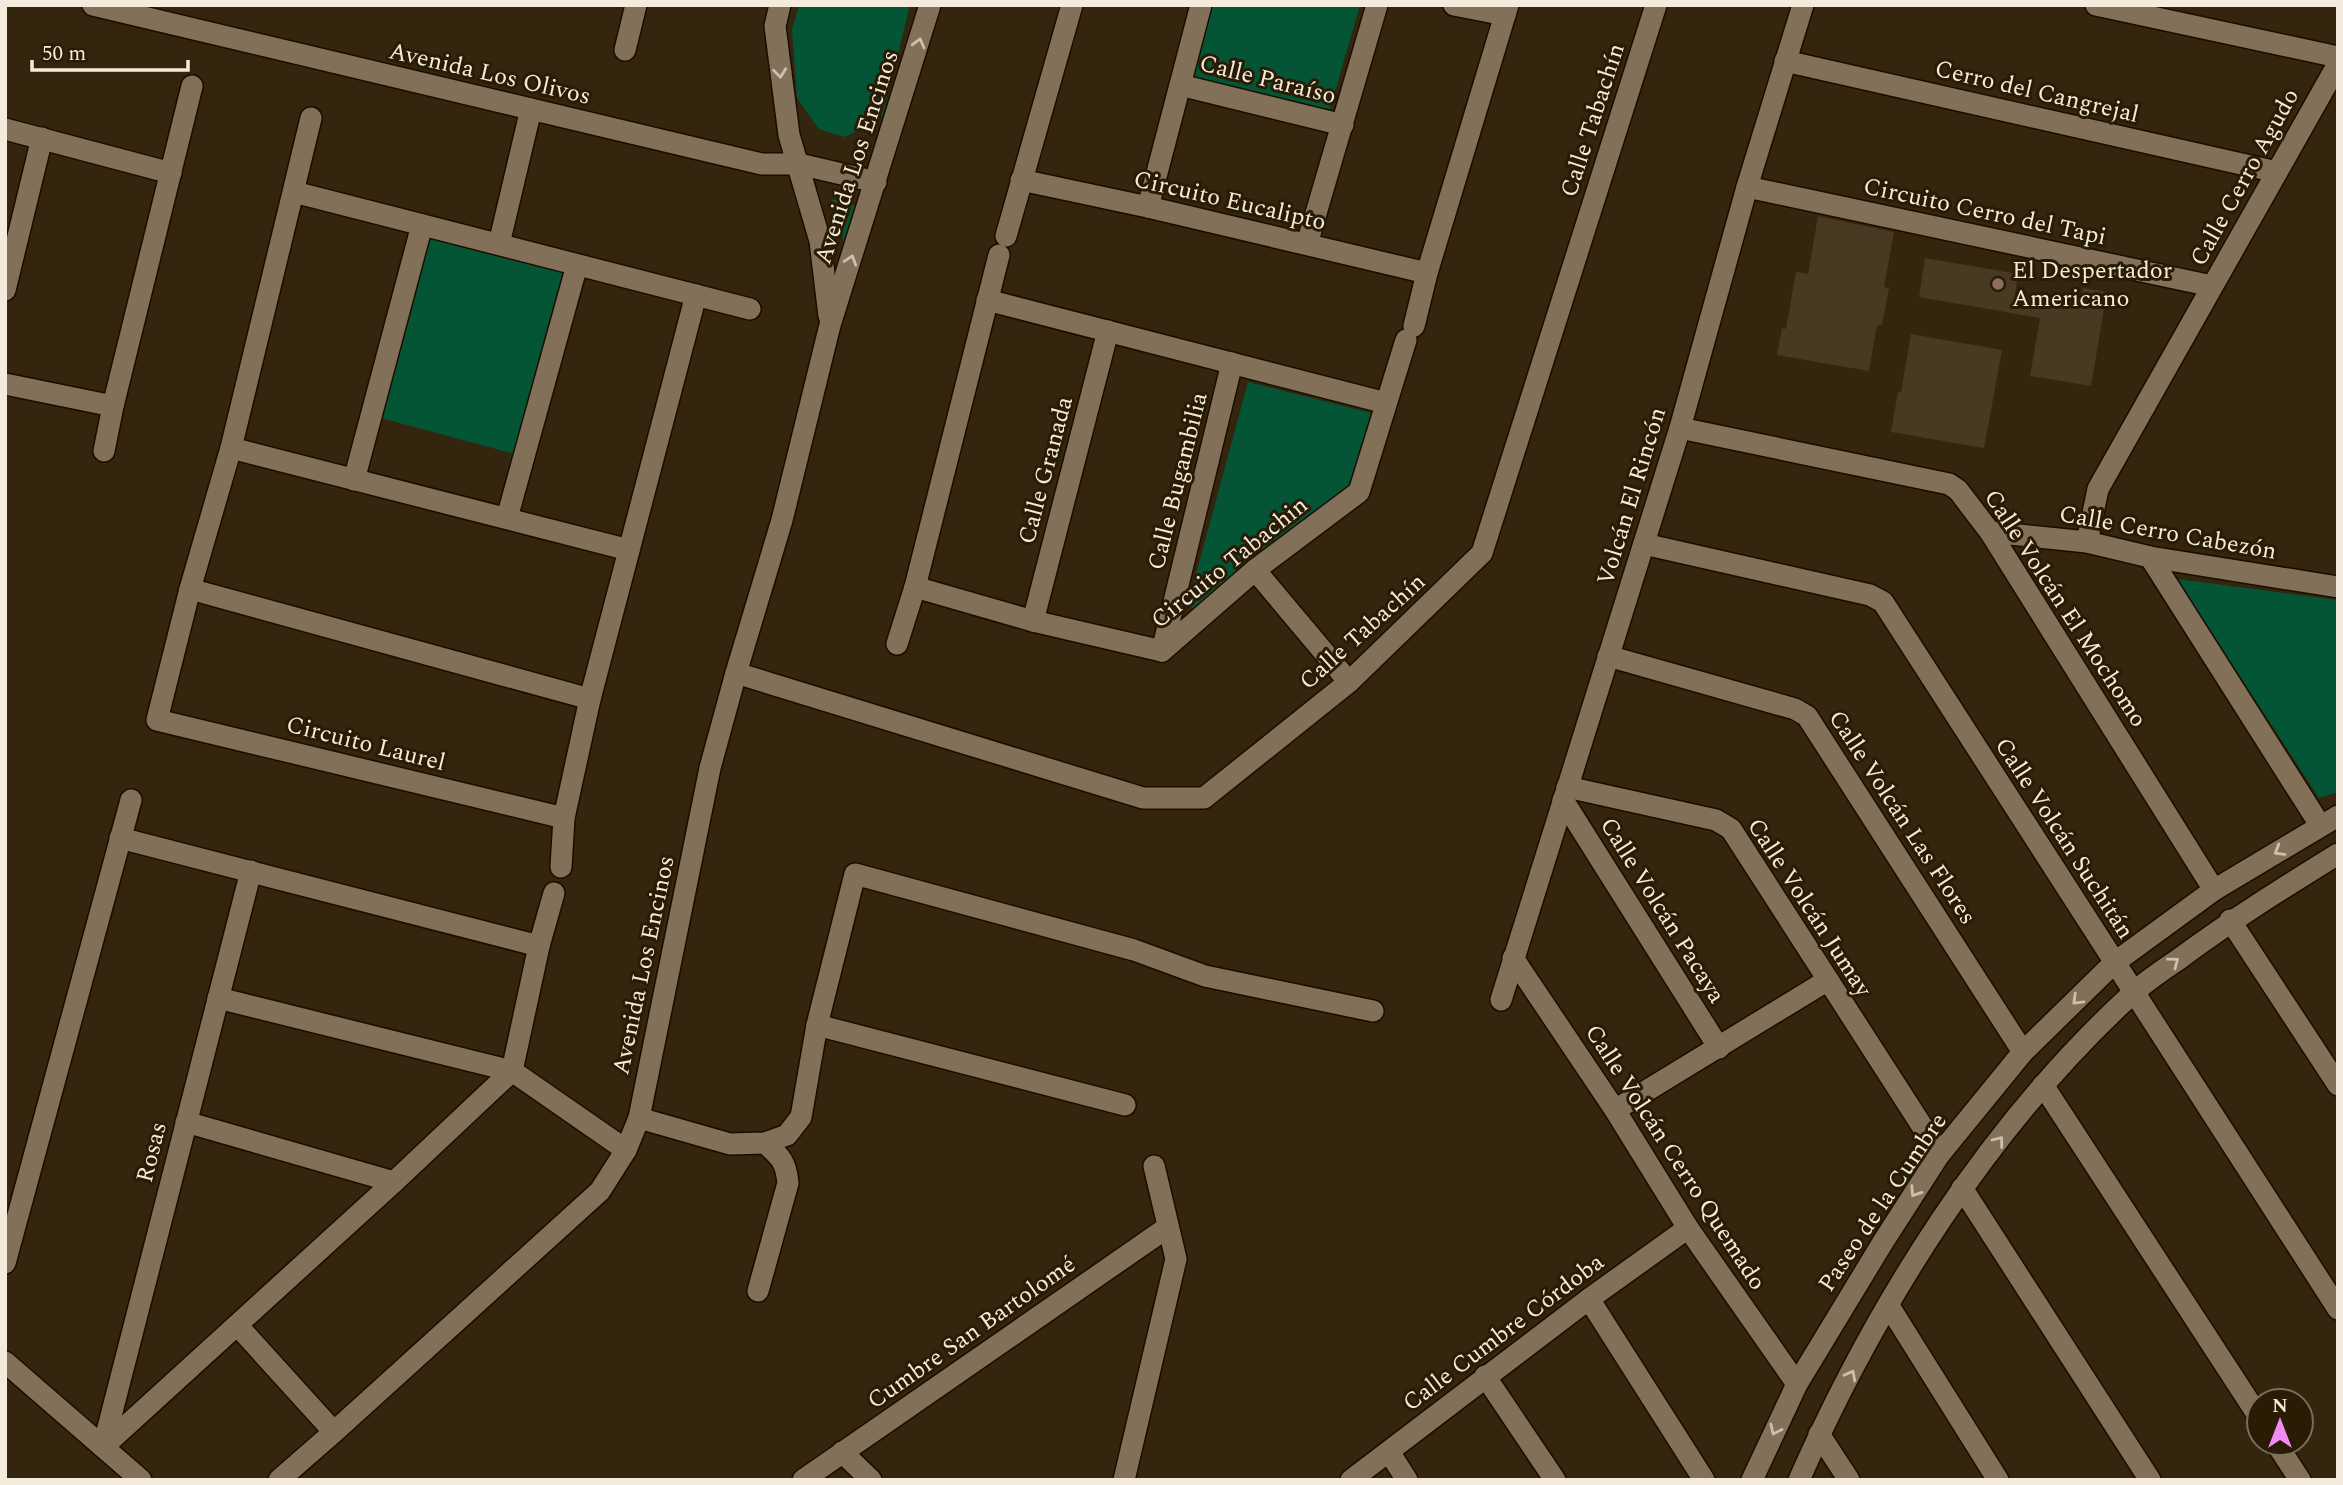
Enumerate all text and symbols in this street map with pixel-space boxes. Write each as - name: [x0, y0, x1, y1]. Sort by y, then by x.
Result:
- scale bar: [32, 28, 187, 72]
- street label: Avenida Los Olivos: [385, 33, 594, 115]
- one-way arrow: [911, 37, 926, 49]
- text: 50 m: [42, 38, 86, 70]
- street label: Calle Tabachín: [1551, 39, 1635, 202]
- street label: Avenida Los Encinos: [805, 46, 909, 269]
- street label: Calle Paraíso: [1196, 46, 1340, 114]
- street label: Cerro del Cangrejal: [1931, 51, 2142, 133]
- one-way arrow: [773, 67, 788, 78]
- street label: Calle Cerro Agudo: [2181, 82, 2309, 273]
- street label: Circuito Eucalipto: [1130, 161, 1329, 241]
- street label: Circuito Cerro del Tapi: [1860, 169, 2110, 255]
- place label: El Despertador Americano: [2012, 253, 2172, 317]
- one-way arrow: [843, 254, 857, 267]
- marker: El Despertador Americano: [1990, 276, 2006, 292]
- street label: Calle Bugambilia: [1138, 388, 1218, 574]
- street label: Calle Granada: [1009, 392, 1083, 548]
- street label: Volcán El Rincón: [1588, 403, 1676, 590]
- street label: Calle Volcán El Mochomo: [1975, 482, 2156, 735]
- street label: Circuito Tabachin: [1143, 488, 1316, 638]
- street label: Calle Cerro Cabezón: [2056, 496, 2279, 570]
- street label: Calle Tabachín: [1291, 565, 1434, 699]
- street label: Calle Volcán Las Flores: [1819, 703, 1985, 932]
- street label: Circuito Laurel: [282, 707, 449, 781]
- street label: Calle Volcán Suchitán: [1985, 731, 2143, 946]
- street label: Calle Volcán Pacaya: [1590, 810, 1734, 1011]
- street label: Calle Volcán Jumay: [1738, 811, 1881, 1005]
- one-way arrow: [2273, 842, 2286, 855]
- street label: Avenida Los Encinos: [603, 852, 685, 1078]
- one-way arrow: [2167, 958, 2179, 971]
- one-way arrow: [2072, 991, 2085, 1004]
- street label: Calle Volcán Cerro Quemado: [1575, 1017, 1775, 1298]
- street label: Paseo de la Cumbre: [1809, 1106, 1956, 1299]
- street label: Rosas: [127, 1118, 177, 1186]
- one-way arrow: [1990, 1137, 2003, 1149]
- one-way arrow: [1911, 1185, 1924, 1198]
- street label: Calle Cumbre Córdoba: [1395, 1245, 1612, 1421]
- street label: Cumbre San Bartolomé: [860, 1247, 1083, 1419]
- one-way arrow: [1843, 1370, 1857, 1382]
- north arrow: [2245, 1387, 2315, 1457]
- text: N: [2272, 1392, 2288, 1421]
- one-way arrow: [1769, 1423, 1783, 1435]

